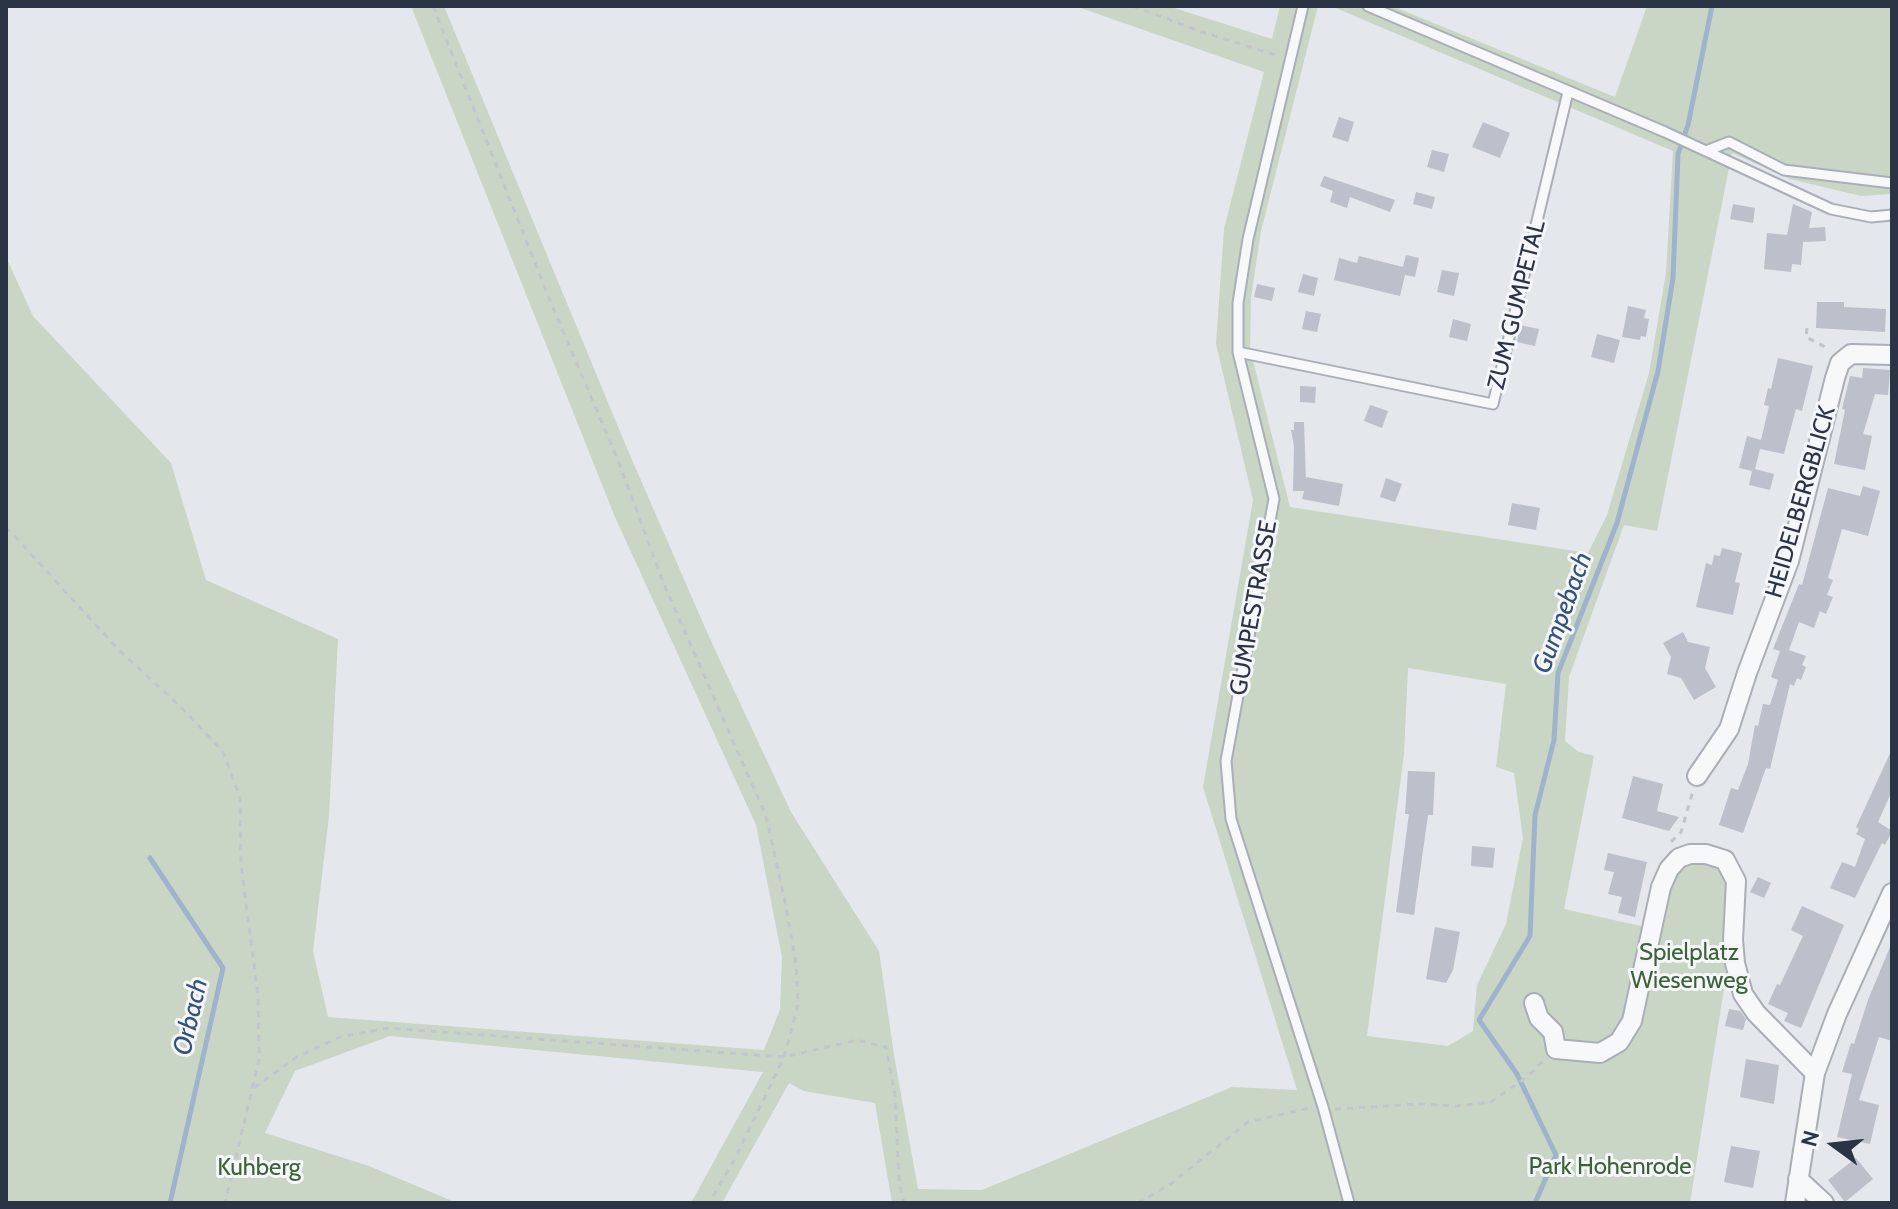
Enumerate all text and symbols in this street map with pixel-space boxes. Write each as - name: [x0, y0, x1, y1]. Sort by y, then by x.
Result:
- street label: ZUM GUMPETAL: [1482, 217, 1552, 393]
- street label: HEIDELBERGBLICK: [1760, 403, 1842, 601]
- street label: GUMPESTRASSE: [1224, 518, 1284, 698]
- water label: Gumpebach: [1527, 548, 1599, 678]
- park label: Spielplatz Wiesenweg: [1631, 939, 1747, 995]
- water label: Orbach: [167, 976, 215, 1058]
- north arrow: [1794, 1105, 1874, 1185]
- text: N: [1795, 1128, 1825, 1150]
- park label: Park Hohenrode: [1528, 1153, 1692, 1181]
- park label: Kuhberg: [217, 1154, 301, 1182]

